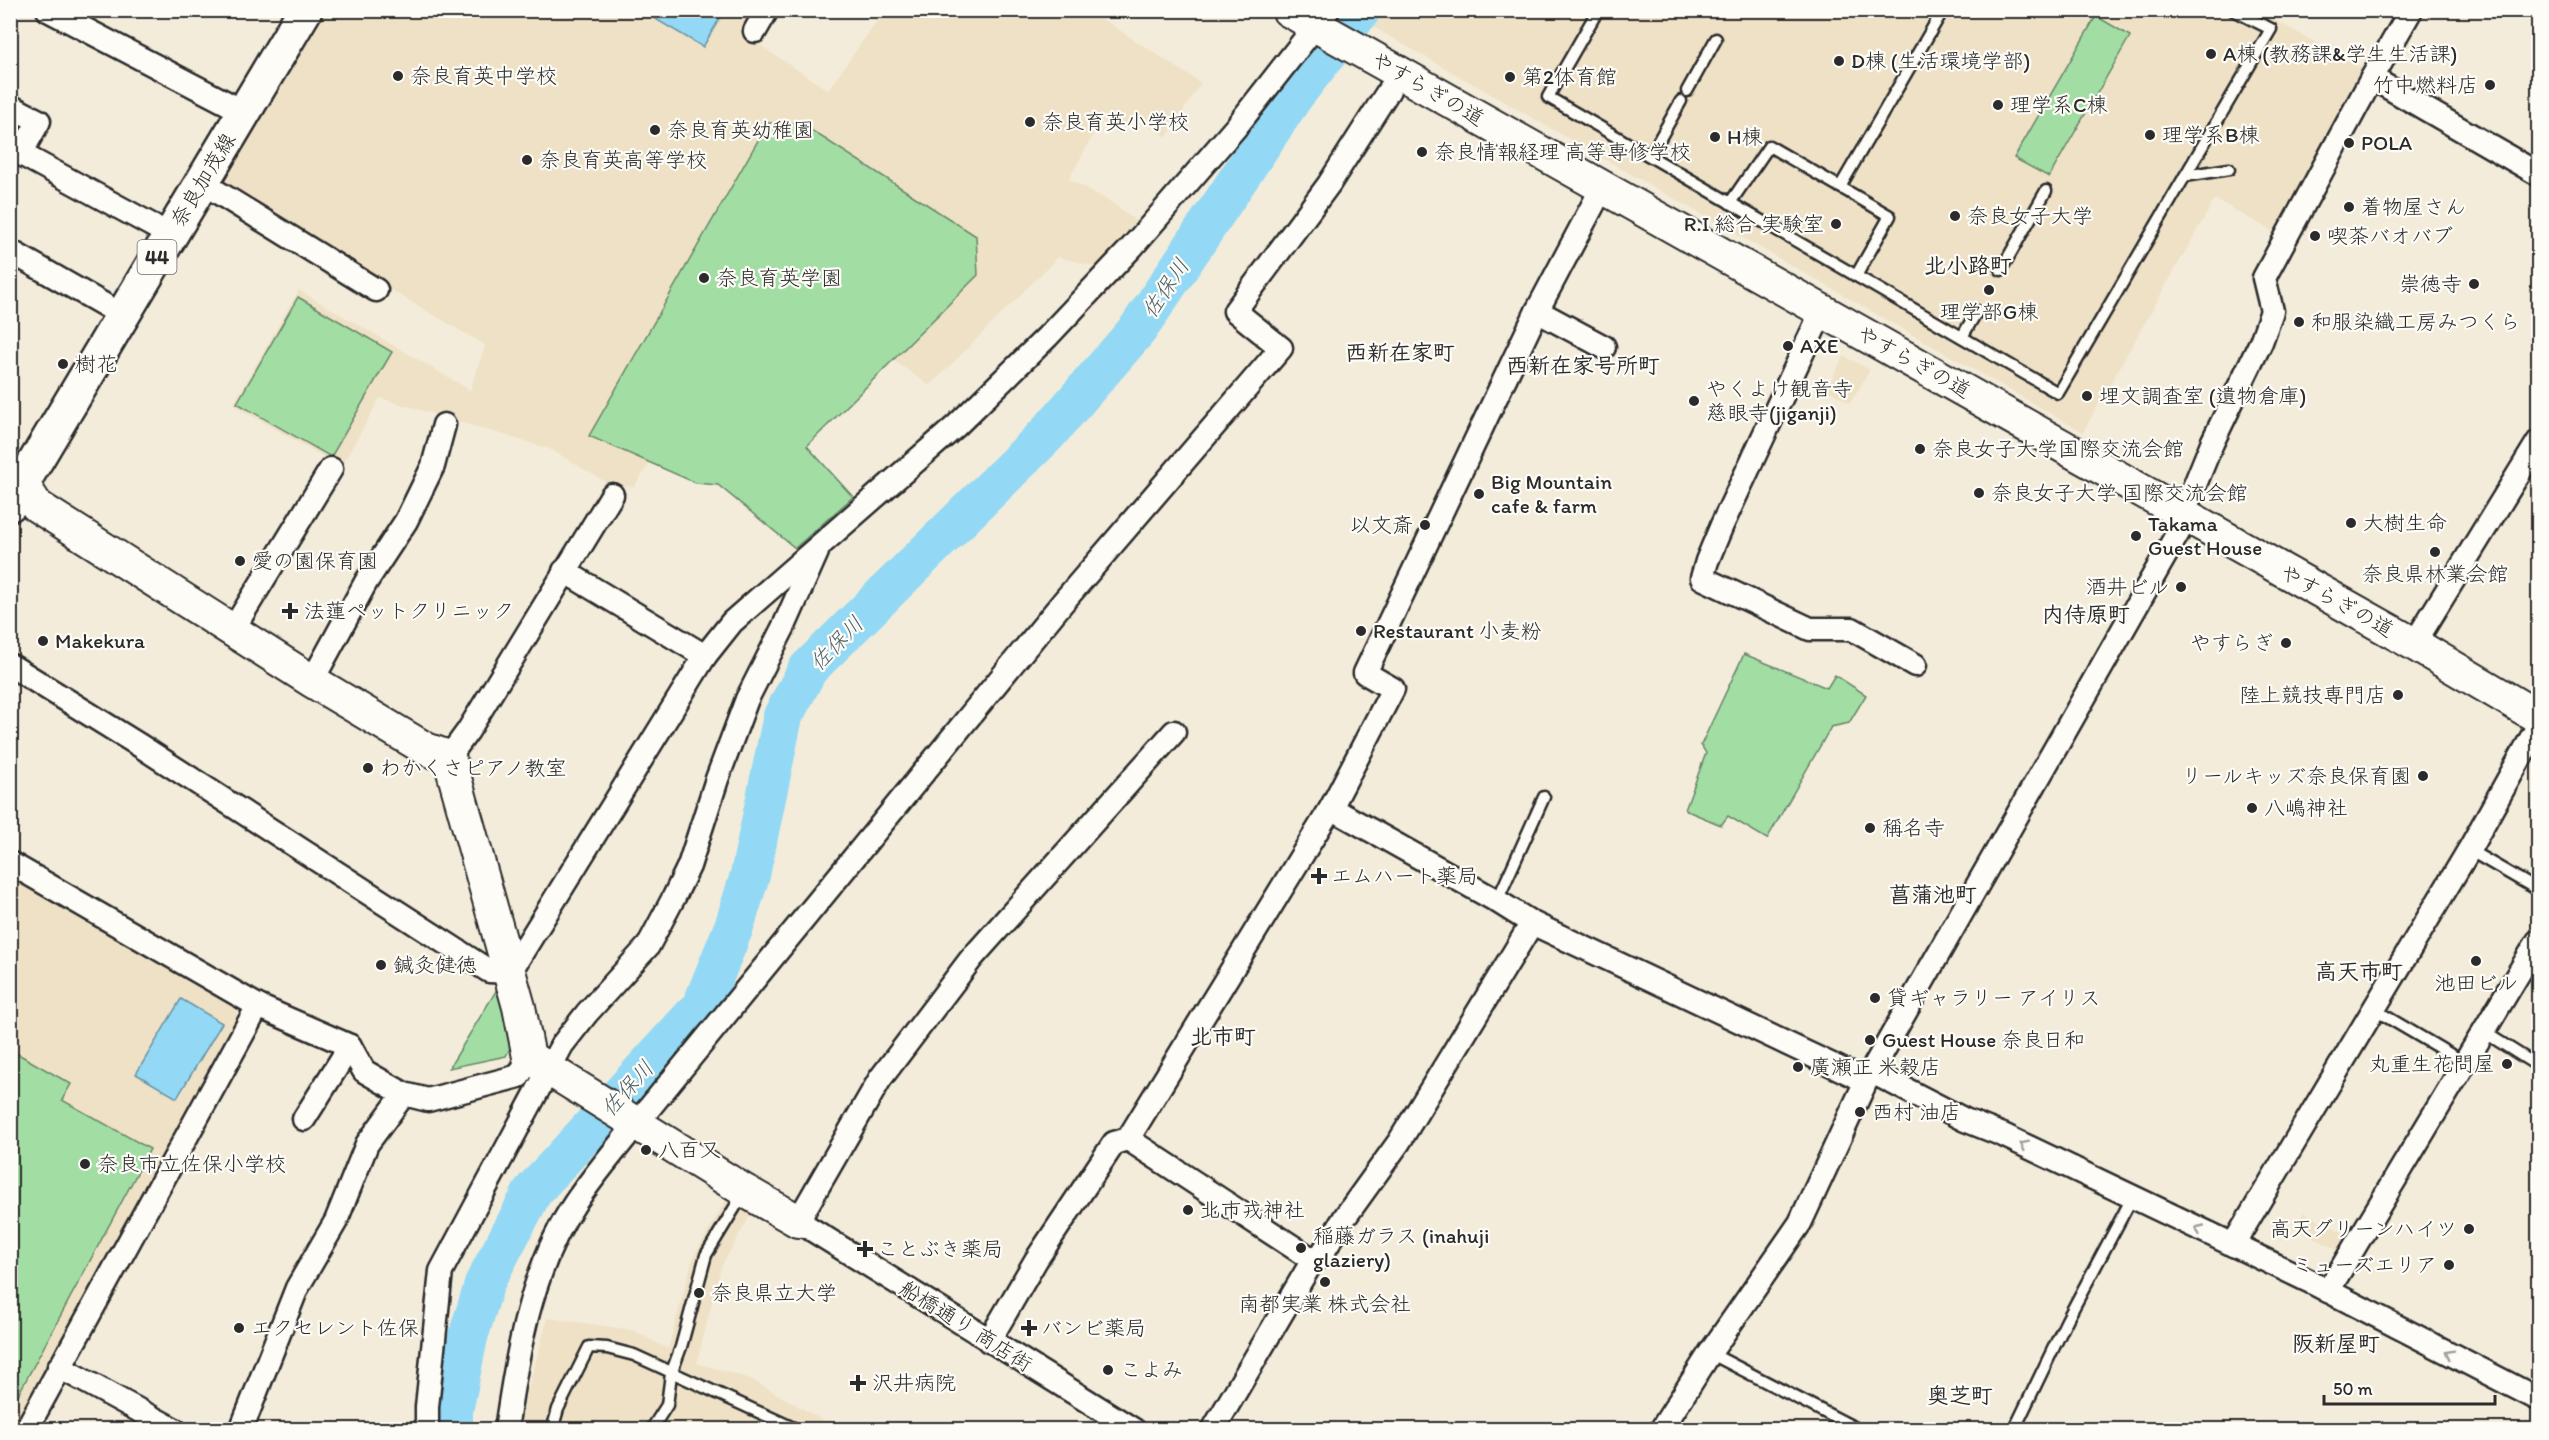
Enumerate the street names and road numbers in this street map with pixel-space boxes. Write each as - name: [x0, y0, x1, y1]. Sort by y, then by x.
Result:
- street label: やすらぎの道: [1367, 46, 1489, 131]
- street label: 奈良加茂線: [165, 128, 240, 231]
- road number: 44: [138, 240, 176, 274]
- street label: やすらぎの道: [1853, 320, 1975, 403]
- street label: やすらぎの道: [2276, 559, 2398, 642]
- street label: 船橋通り 商店街: [895, 1275, 1037, 1376]

